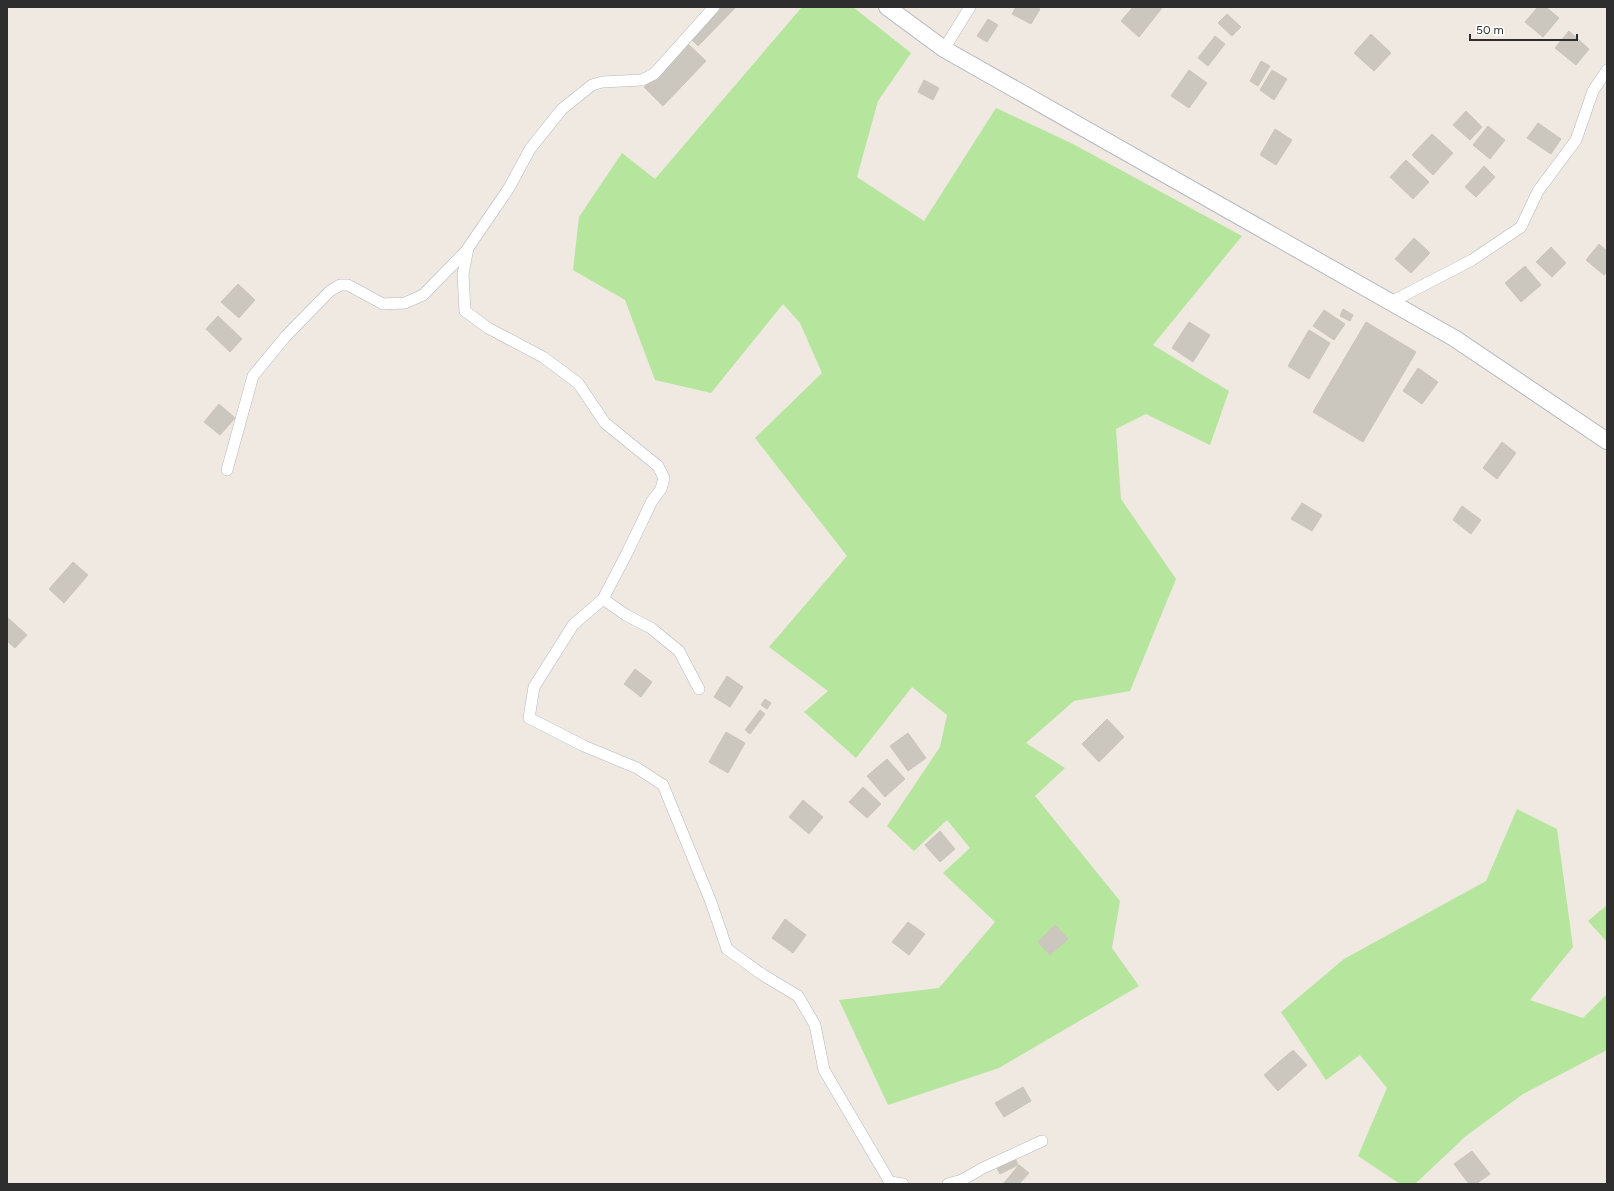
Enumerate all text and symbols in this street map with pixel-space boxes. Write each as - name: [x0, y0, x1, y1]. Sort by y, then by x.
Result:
- scale bar: [1470, 16, 1577, 42]
- text: 50 m: [1476, 23, 1504, 37]

